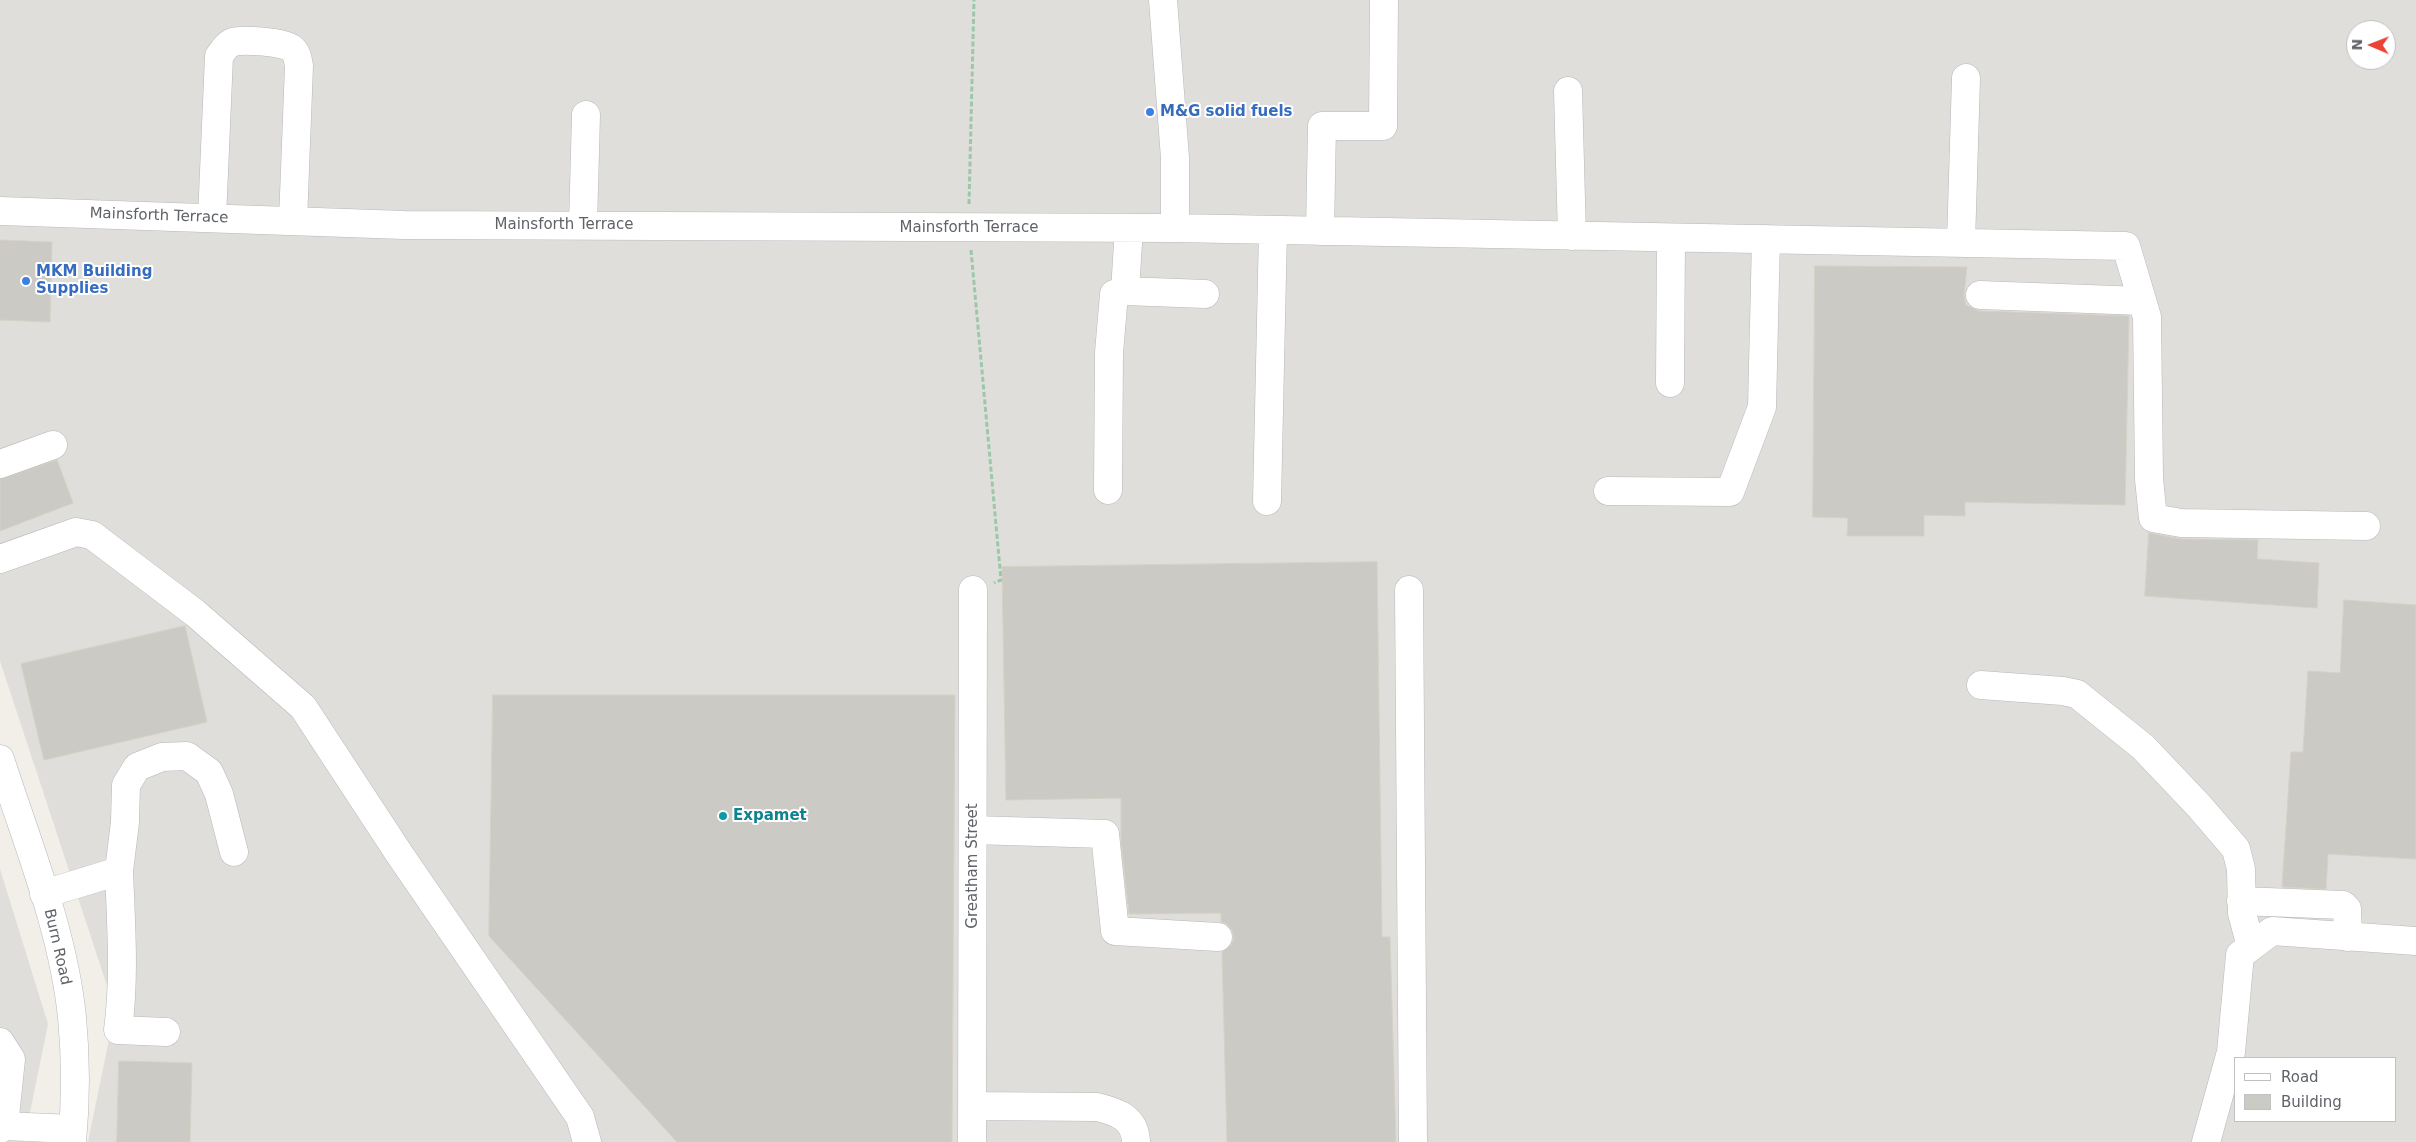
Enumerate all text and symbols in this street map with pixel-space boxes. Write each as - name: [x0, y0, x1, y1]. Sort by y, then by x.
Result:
- north arrow: [2346, 20, 2396, 70]
- text: N: [2349, 39, 2365, 51]
- place label: M&G solid fuels: [1160, 103, 1292, 121]
- marker: M&G solid fuels: [1144, 106, 1156, 118]
- street label: Mainsforth Terrace: [89, 205, 229, 227]
- street label: Mainsforth Terrace: [495, 216, 633, 234]
- street label: Mainsforth Terrace: [900, 219, 1038, 237]
- place label: MKM Building Supplies: [36, 263, 152, 298]
- marker: MKM Building Supplies: [20, 275, 32, 287]
- street label: Greatham Street: [964, 803, 982, 929]
- place label: Expamet: [733, 807, 807, 825]
- marker: Expamet: [717, 810, 729, 822]
- street label: Burn Road: [40, 907, 74, 987]
- legend: [2234, 1057, 2396, 1122]
- text: Road: [2281, 1068, 2319, 1086]
- text: Building: [2281, 1093, 2342, 1111]

